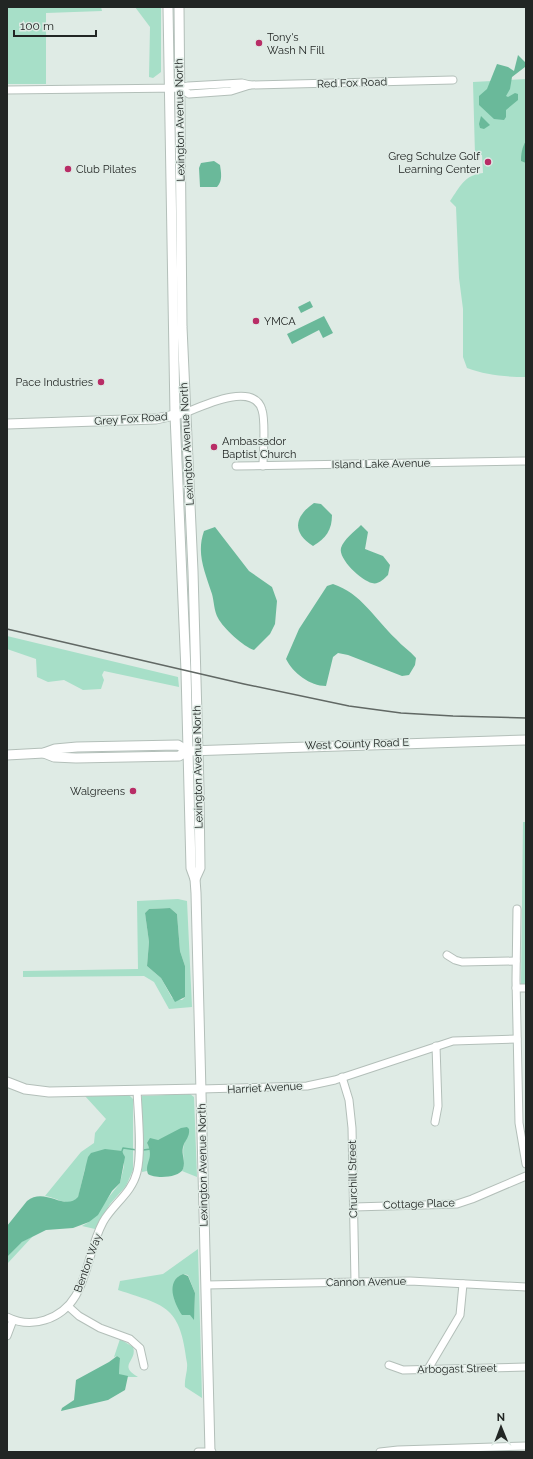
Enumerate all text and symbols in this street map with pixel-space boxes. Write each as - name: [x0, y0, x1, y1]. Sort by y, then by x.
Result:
- scale bar: [14, 12, 96, 38]
- text: 100 m: [20, 19, 54, 33]
- place label: Tony's Wash N Fill: [267, 31, 325, 57]
- marker: Tony's Wash N Fill: [254, 38, 264, 48]
- street label: Lexington Avenue North: [172, 58, 188, 182]
- street label: Red Fox Road: [317, 75, 387, 91]
- place label: Greg Schulze Golf Learning Center: [388, 150, 480, 176]
- marker: Greg Schulze Golf Learning Center: [483, 157, 493, 167]
- place label: Club Pilates: [76, 163, 136, 176]
- marker: Club Pilates: [63, 164, 73, 174]
- place label: YMCA: [264, 315, 296, 328]
- marker: YMCA: [251, 316, 261, 326]
- place label: Pace Industries: [15, 376, 93, 389]
- marker: Pace Industries: [96, 377, 106, 387]
- street label: Lexington Avenue North: [177, 382, 197, 506]
- street label: Grey Fox Road: [94, 410, 168, 428]
- place label: Ambassador Baptist Church: [222, 435, 297, 461]
- marker: Ambassador Baptist Church: [209, 442, 219, 452]
- street label: Island Lake Avenue: [332, 457, 431, 471]
- street label: Lexington Avenue North: [190, 705, 206, 829]
- street label: West County Road E: [305, 736, 410, 752]
- place label: Walgreens: [70, 785, 125, 798]
- marker: Walgreens: [128, 786, 138, 796]
- street label: Harriet Avenue: [227, 1080, 303, 1096]
- street label: Lexington Avenue North: [195, 1103, 211, 1227]
- street label: Churchill Street: [346, 1140, 360, 1218]
- street label: Cottage Place: [383, 1196, 456, 1212]
- street label: Benton Way: [71, 1232, 105, 1294]
- street label: Cannon Avenue: [326, 1275, 407, 1289]
- street label: Arbogast Street: [417, 1362, 497, 1376]
- north arrow: [481, 1407, 521, 1447]
- text: N: [497, 1411, 505, 1424]

